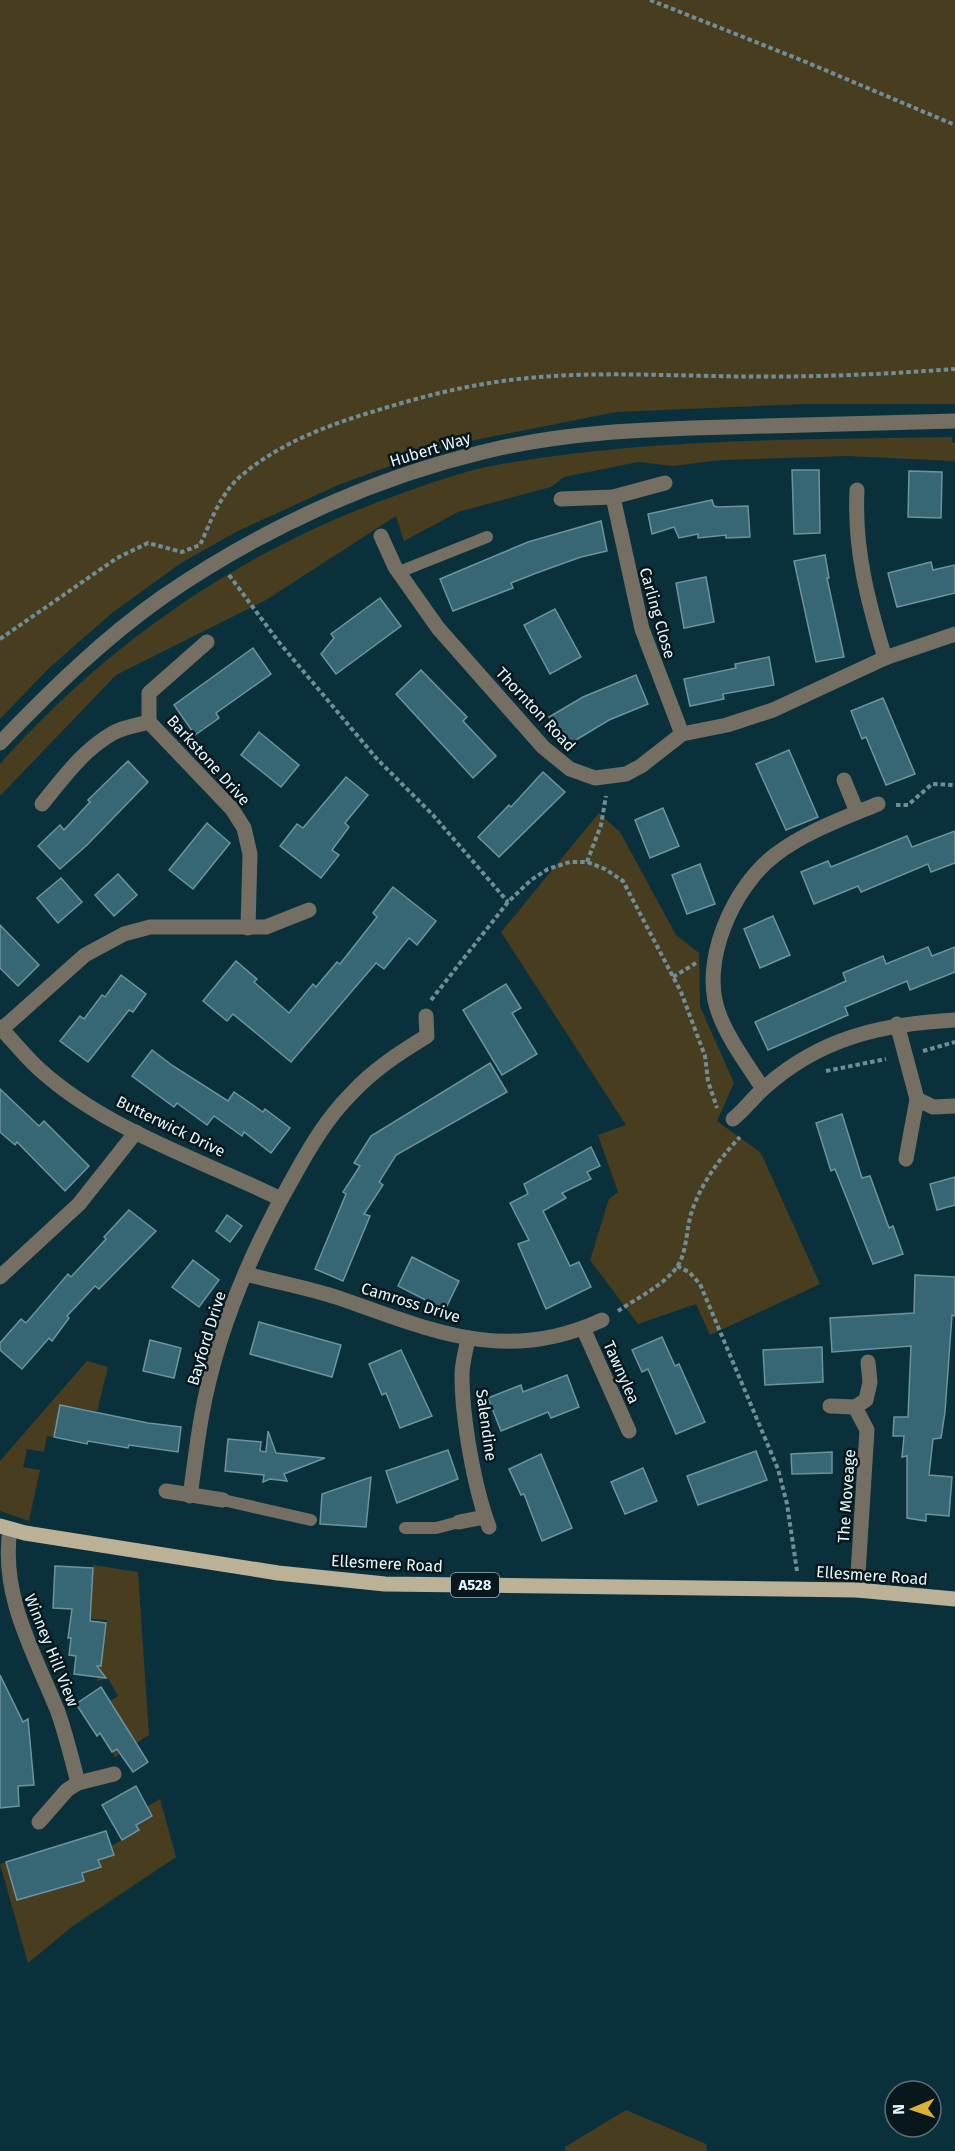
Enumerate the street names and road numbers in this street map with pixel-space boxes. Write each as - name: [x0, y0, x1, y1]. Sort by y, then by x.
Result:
- street label: Hubert Way: [387, 428, 473, 471]
- street label: Carling Close: [635, 565, 680, 661]
- street label: Thornton Road: [492, 663, 579, 755]
- street label: Barkstone Drive: [163, 711, 254, 809]
- street label: Butterwick Drive: [113, 1092, 228, 1161]
- street label: Camross Drive: [359, 1278, 463, 1327]
- street label: Bayford Drive: [183, 1289, 230, 1388]
- street label: Tawnylea: [599, 1338, 644, 1406]
- street label: Salendine: [472, 1388, 501, 1462]
- street label: The Moveage: [834, 1448, 859, 1544]
- street label: Ellesmere Road: [331, 1551, 443, 1576]
- street label: Ellesmere Road: [815, 1562, 928, 1589]
- road number: A528: [451, 1573, 499, 1597]
- street label: Winney Hill View: [20, 1591, 83, 1710]

